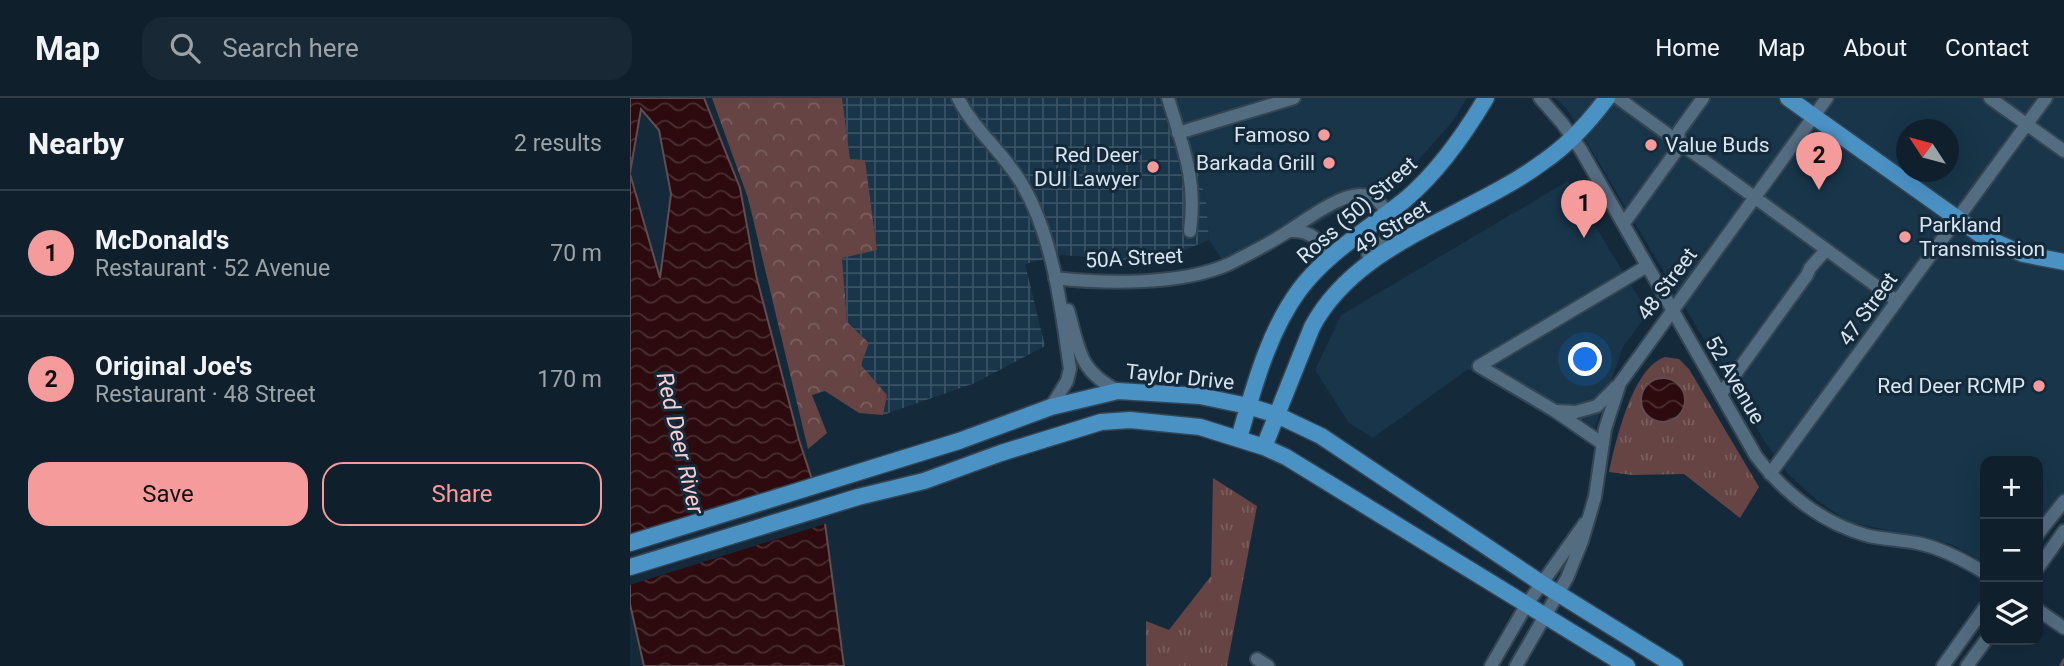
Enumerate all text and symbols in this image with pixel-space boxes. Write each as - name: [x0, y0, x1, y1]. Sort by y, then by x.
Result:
- search box: [142, 17, 632, 80]
- text: Map: [35, 29, 100, 68]
- icon: search: [166, 29, 204, 67]
- text: Search here: [222, 33, 359, 63]
- text: Home: [1655, 34, 1720, 62]
- text: Map: [1758, 34, 1805, 62]
- text: About: [1843, 34, 1907, 62]
- text: Contact: [1945, 34, 2029, 62]
- north arrow: [1896, 119, 1959, 182]
- place label: Famoso: [1234, 123, 1310, 147]
- text: Nearby: [28, 126, 124, 161]
- marker: Famoso: [1316, 127, 1332, 143]
- text: 2 results: [514, 130, 602, 157]
- pin: 2: [1796, 132, 1842, 190]
- place label: Value Buds: [1665, 133, 1770, 157]
- marker: Value Buds: [1643, 137, 1659, 153]
- place label: Red Deer DUI Lawyer: [1034, 143, 1139, 191]
- place label: Barkada Grill: [1196, 151, 1315, 175]
- street label: Ross (50) Street: [1292, 151, 1422, 268]
- marker: Barkada Grill: [1321, 155, 1337, 171]
- marker: Red Deer DUI Lawyer: [1145, 159, 1161, 175]
- pin: 1: [1561, 180, 1607, 238]
- street label: 49 Street: [1350, 195, 1434, 259]
- place label: Parkland Transmission: [1919, 213, 2045, 261]
- text: McDonald's: [95, 225, 229, 255]
- marker: Parkland Transmission: [1897, 229, 1913, 245]
- text: 1: [44, 240, 58, 267]
- text: 70 m: [550, 240, 602, 267]
- street label: 50A Street: [1084, 243, 1184, 273]
- street label: 48 Street: [1632, 243, 1702, 325]
- text: Restaurant · 52 Avenue: [95, 255, 330, 282]
- street label: 47 Street: [1834, 268, 1903, 350]
- street label: 52 Avenue: [1700, 332, 1770, 428]
- your location: [1568, 342, 1602, 376]
- text: Original Joe's: [95, 351, 252, 381]
- street label: Taylor Drive: [1124, 359, 1236, 395]
- text: 2: [44, 366, 58, 393]
- text: 170 m: [537, 366, 602, 393]
- water label: Red Deer River: [651, 370, 710, 518]
- place label: Red Deer RCMP: [1877, 374, 2025, 398]
- marker: Red Deer RCMP: [2031, 378, 2047, 394]
- text: Restaurant · 48 Street: [95, 381, 316, 408]
- map controls: [1980, 456, 2043, 645]
- button: +: [1980, 456, 2043, 519]
- button: Save: [28, 462, 308, 526]
- button: Share: [322, 462, 602, 526]
- button: −: [1980, 519, 2043, 582]
- button: layers: [1980, 582, 2043, 645]

